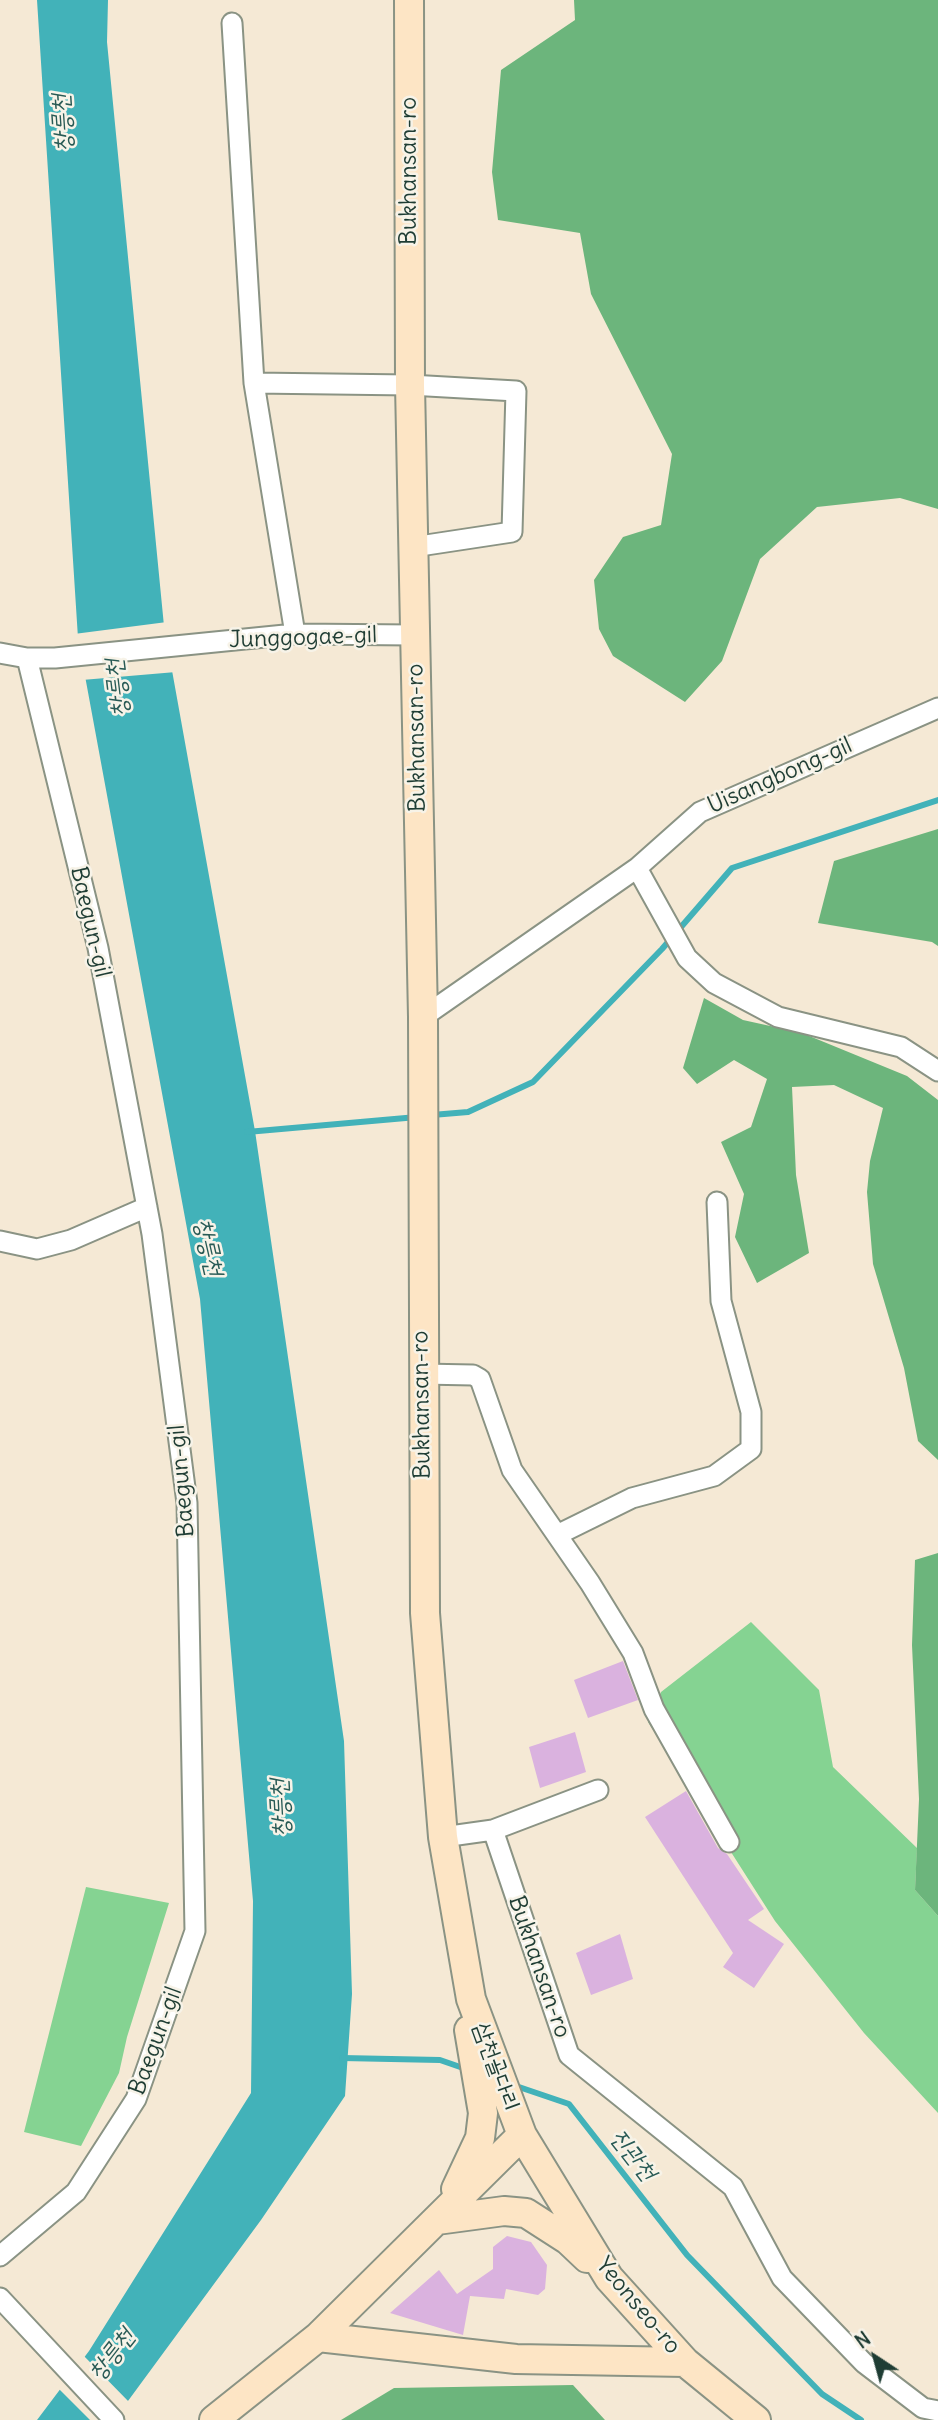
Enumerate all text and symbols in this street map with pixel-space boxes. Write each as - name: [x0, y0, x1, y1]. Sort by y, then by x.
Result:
- water label: 창릉천: [47, 93, 79, 153]
- street label: Bukhansan-ro: [395, 97, 423, 245]
- street label: Junggogae-gil: [228, 622, 378, 654]
- water label: 창릉천: [100, 657, 136, 719]
- street label: Bukhansan-ro: [402, 664, 432, 812]
- street label: Uisangbong-gil: [704, 732, 856, 820]
- street label: Baegun-gil: [64, 864, 116, 980]
- water label: 창릉천: [187, 1216, 229, 1278]
- street label: Bukhansan-ro: [407, 1331, 437, 1479]
- street label: Baegun-gil: [163, 1424, 201, 1538]
- water label: 창릉천: [265, 1778, 297, 1838]
- street label: Bukhansan-ro: [502, 1892, 576, 2042]
- street label: Baegun-gil: [124, 1983, 188, 2099]
- street label: 삼천골다리: [467, 2019, 525, 2115]
- water label: 진관천: [604, 2123, 662, 2187]
- street label: Yeonseo-ro: [590, 2252, 686, 2360]
- north arrow: [840, 2322, 910, 2392]
- water label: 창릉천: [83, 2323, 141, 2387]
- text: N: [850, 2326, 875, 2354]

